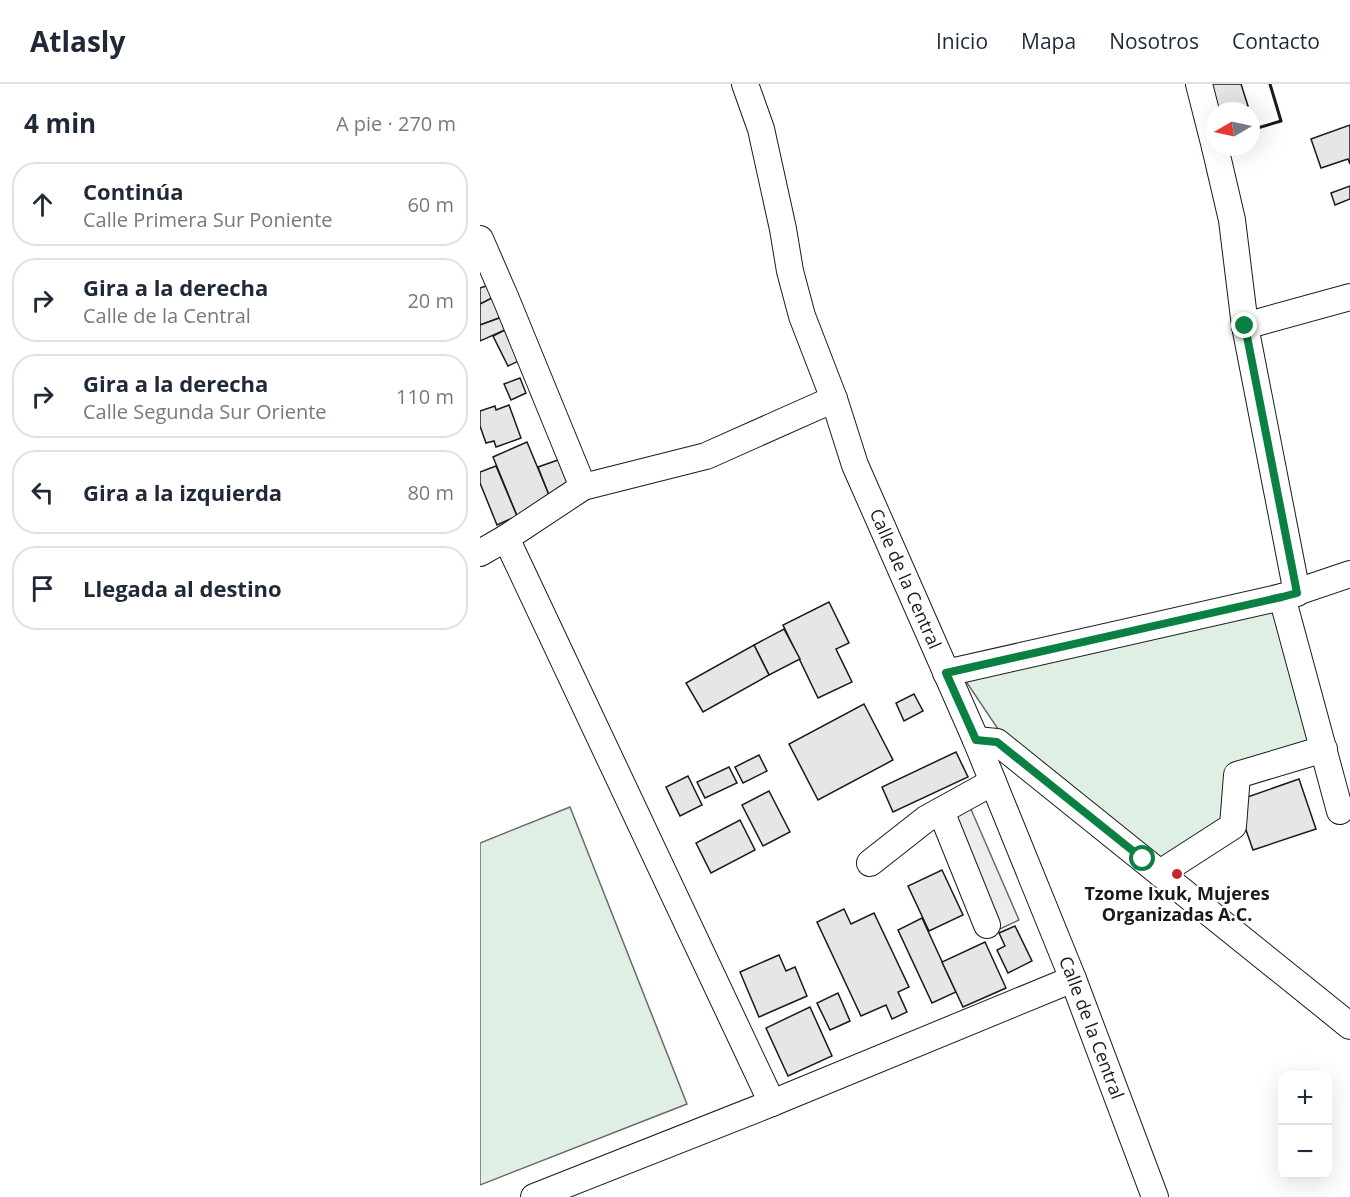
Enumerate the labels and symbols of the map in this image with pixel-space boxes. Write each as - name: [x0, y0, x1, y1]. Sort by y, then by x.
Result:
- north arrow: [1206, 102, 1260, 156]
- route end: [1231, 312, 1257, 338]
- street label: Calle de la Central: [865, 505, 947, 653]
- route start: [1129, 845, 1155, 871]
- marker: Tzome Ixuk, Mujeres Organizadas A.C.: [1170, 867, 1184, 881]
- place label: Tzome Ixuk, Mujeres Organizadas A.C.: [1084, 881, 1270, 926]
- street label: Calle de la Central: [1054, 952, 1130, 1102]

